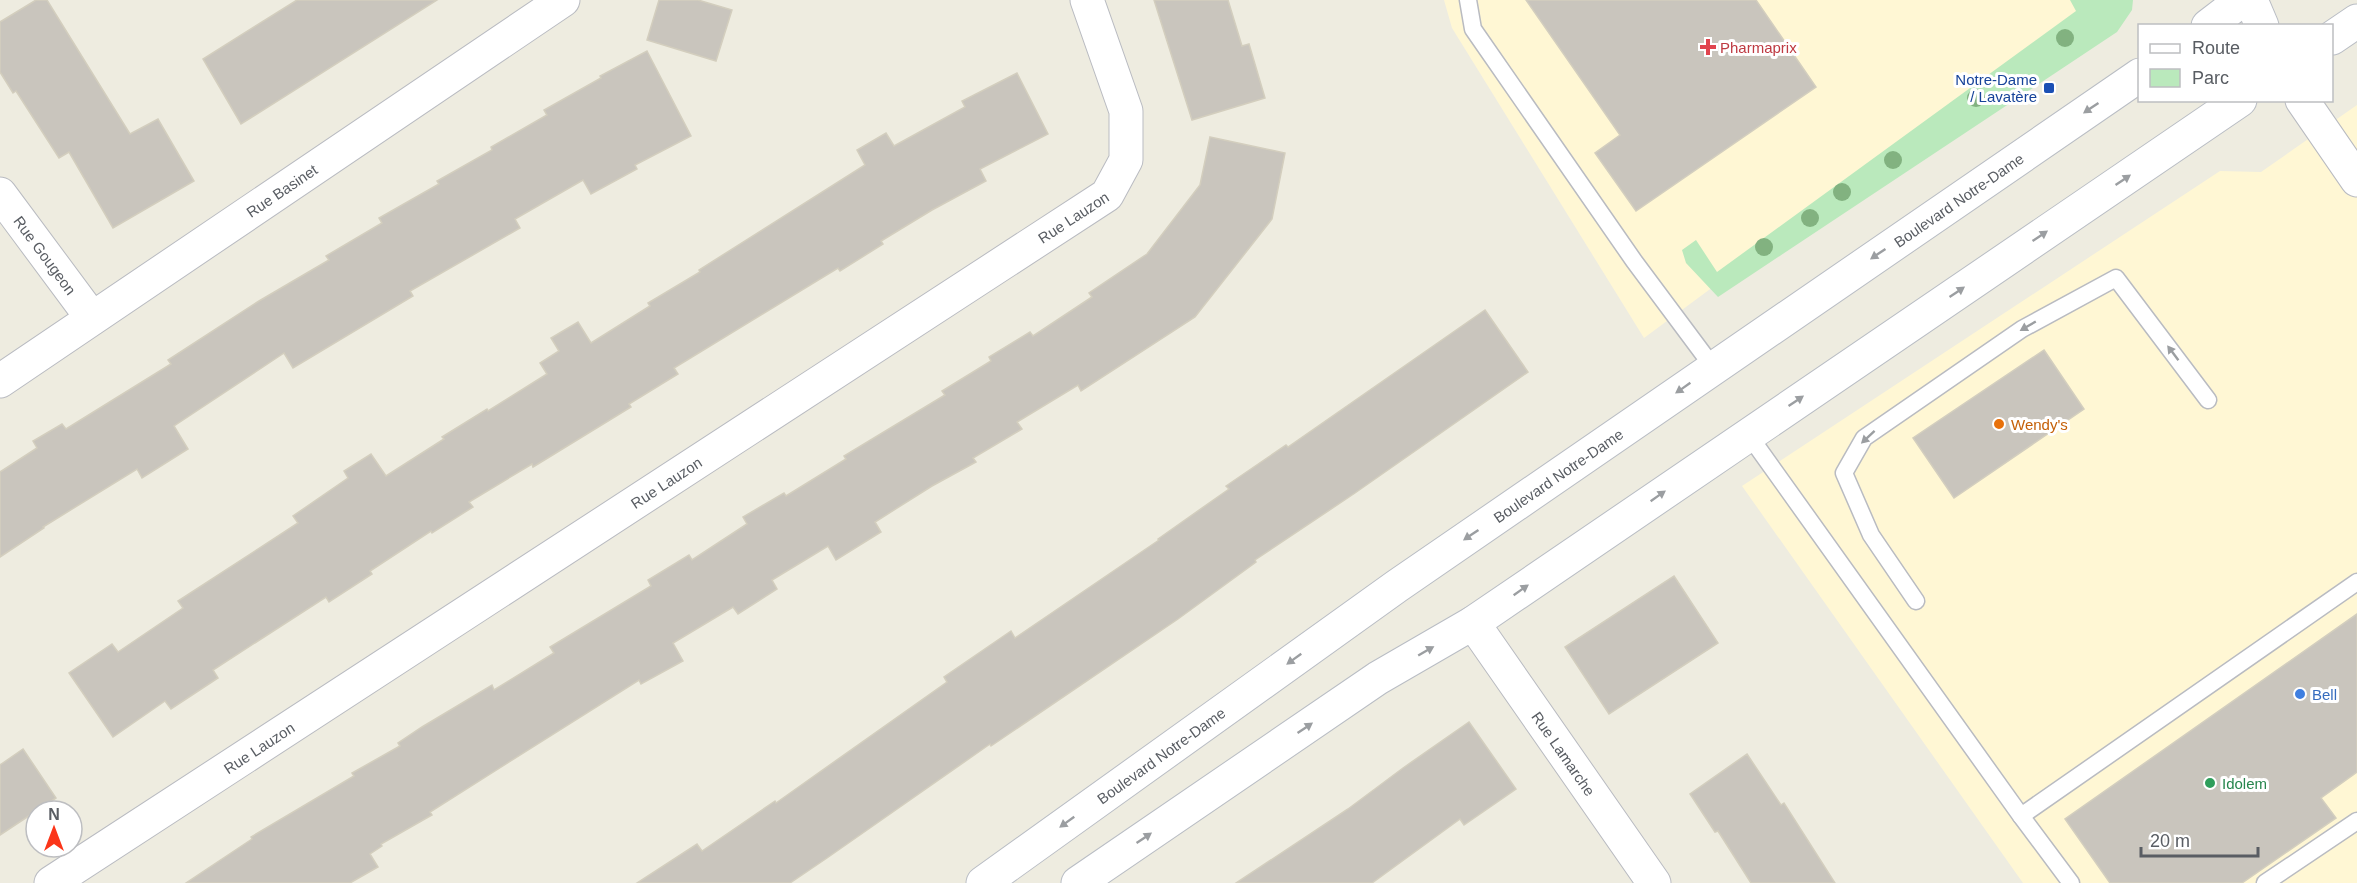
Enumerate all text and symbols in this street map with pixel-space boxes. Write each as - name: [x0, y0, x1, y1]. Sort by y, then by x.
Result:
- legend: [2138, 24, 2333, 102]
- text: Route: [2192, 38, 2240, 58]
- place label: Pharmaprix: [1720, 39, 1797, 56]
- marker: Pharmaprix: [1701, 40, 1715, 54]
- text: Parc: [2192, 68, 2229, 88]
- place label: Notre-Dame / Lavatère: [1955, 71, 2037, 105]
- marker: Notre-Dame / Lavatère: [2042, 81, 2056, 95]
- one-way arrow: [2084, 102, 2100, 114]
- street label: Boulevard Notre-Dame: [1890, 149, 2027, 250]
- street label: Rue Basinet: [243, 160, 321, 220]
- one-way arrow: [2115, 175, 2131, 186]
- street label: Rue Lauzon: [1035, 188, 1112, 246]
- street label: Rue Gougeon: [11, 212, 80, 298]
- one-way arrow: [2031, 230, 2047, 242]
- one-way arrow: [1871, 248, 1887, 260]
- one-way arrow: [1949, 286, 1966, 297]
- one-way arrow: [2019, 321, 2036, 331]
- one-way arrow: [2167, 345, 2179, 361]
- one-way arrow: [1676, 382, 1692, 394]
- one-way arrow: [1788, 395, 1804, 407]
- place label: Wendy's: [2011, 416, 2068, 433]
- marker: Wendy's: [1992, 417, 2006, 431]
- street label: Boulevard Notre-Dame: [1490, 425, 1626, 526]
- one-way arrow: [1861, 430, 1876, 444]
- street label: Rue Lauzon: [627, 453, 705, 512]
- one-way arrow: [1650, 491, 1666, 502]
- one-way arrow: [1464, 529, 1480, 541]
- one-way arrow: [1513, 584, 1529, 596]
- one-way arrow: [1418, 646, 1435, 656]
- one-way arrow: [1287, 653, 1302, 665]
- place label: Bell: [2312, 686, 2337, 703]
- marker: Bell: [2293, 687, 2307, 701]
- street label: Boulevard Notre-Dame: [1094, 704, 1228, 807]
- street label: Rue Lamarche: [1529, 708, 1599, 799]
- street label: Rue Lauzon: [220, 718, 297, 777]
- one-way arrow: [1297, 723, 1313, 734]
- place label: Idolem: [2222, 775, 2267, 792]
- marker: Idolem: [2203, 776, 2217, 790]
- north arrow: [24, 799, 84, 859]
- text: N: [48, 806, 60, 823]
- one-way arrow: [1060, 816, 1076, 828]
- scale bar: [2141, 820, 2258, 858]
- text: 20 m: [2150, 831, 2190, 851]
- one-way arrow: [1136, 833, 1152, 844]

